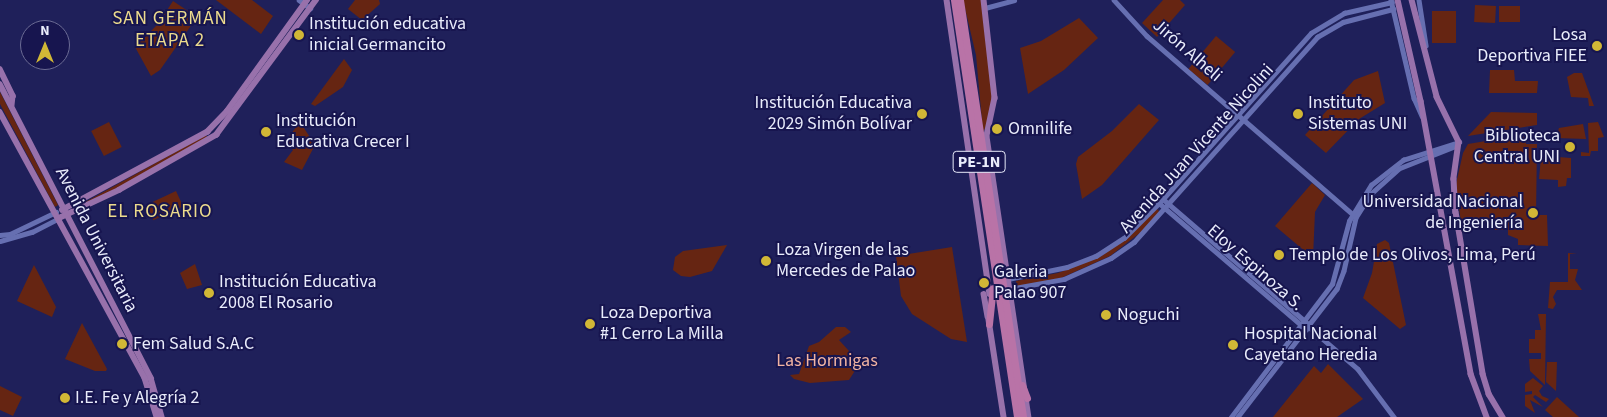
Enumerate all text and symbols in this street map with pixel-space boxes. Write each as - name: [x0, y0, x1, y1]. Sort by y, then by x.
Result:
- district label: SAN GERMÁN ETAPA 2: [111, 8, 229, 52]
- place label: Institución educativa inicial Germancito: [309, 14, 466, 56]
- street label: Jirón Alheli: [1148, 15, 1226, 87]
- north arrow: [20, 20, 70, 70]
- text: N: [40, 21, 50, 41]
- place label: Losa Deportiva FIEE: [1477, 25, 1587, 68]
- marker: Institución educativa inicial Germancito: [293, 29, 305, 41]
- marker: Losa Deportiva FIEE: [1591, 40, 1603, 52]
- street label: Avenida Juan Vicente Nicolini: [1115, 60, 1279, 238]
- place label: Institución Educativa 2029 Simón Bolívar: [754, 93, 912, 136]
- place label: Instituto Sistemas UNI: [1308, 93, 1407, 136]
- marker: Institución Educativa 2029 Simón Bolívar: [916, 108, 928, 120]
- marker: Instituto Sistemas UNI: [1292, 108, 1304, 120]
- place label: Institución Educativa Crecer I: [276, 111, 410, 154]
- place label: Omnilife: [1008, 118, 1072, 140]
- marker: Omnilife: [990, 122, 1004, 136]
- marker: Institución Educativa Crecer I: [260, 126, 272, 138]
- place label: Biblioteca Central UNI: [1474, 126, 1560, 168]
- marker: Biblioteca Central UNI: [1564, 141, 1576, 153]
- road number: PE-1N: [952, 148, 1006, 176]
- street label: Avenida Universitaria: [50, 164, 142, 316]
- place label: Universidad Nacional de Ingeniería: [1362, 192, 1523, 234]
- district label: EL ROSARIO: [106, 201, 214, 223]
- marker: Universidad Nacional de Ingeniería: [1527, 207, 1539, 219]
- street label: Eloy Espinoza S.: [1202, 220, 1308, 316]
- place label: Loza Virgen de las Mercedes de Palao: [776, 240, 915, 282]
- place label: Templo de Los Olivos, Lima, Perú: [1289, 244, 1536, 266]
- marker: Templo de Los Olivos, Lima, Perú: [1273, 249, 1285, 261]
- marker: Loza Virgen de las Mercedes de Palao: [760, 255, 772, 267]
- place label: Galeria Palao 907: [994, 262, 1066, 304]
- place label: Institución Educativa 2008 El Rosario: [219, 272, 377, 314]
- marker: Galeria Palao 907: [978, 277, 990, 289]
- marker: Institución Educativa 2008 El Rosario: [203, 287, 215, 299]
- place label: Loza Deportiva #1 Cerro La Milla: [600, 303, 724, 346]
- place label: Noguchi: [1117, 304, 1180, 326]
- marker: Noguchi: [1099, 308, 1113, 322]
- marker: Loza Deportiva #1 Cerro La Milla: [584, 318, 596, 330]
- place label: Hospital Nacional Cayetano Heredia: [1244, 324, 1378, 366]
- place label: Fem Salud S.A.C: [133, 333, 254, 355]
- marker: Fem Salud S.A.C: [115, 337, 129, 351]
- marker: Hospital Nacional Cayetano Heredia: [1226, 338, 1240, 352]
- park label: Las Hormigas: [776, 350, 878, 372]
- place label: I.E. Fe y Alegría 2: [75, 387, 199, 409]
- marker: I.E. Fe y Alegría 2: [59, 392, 71, 404]

